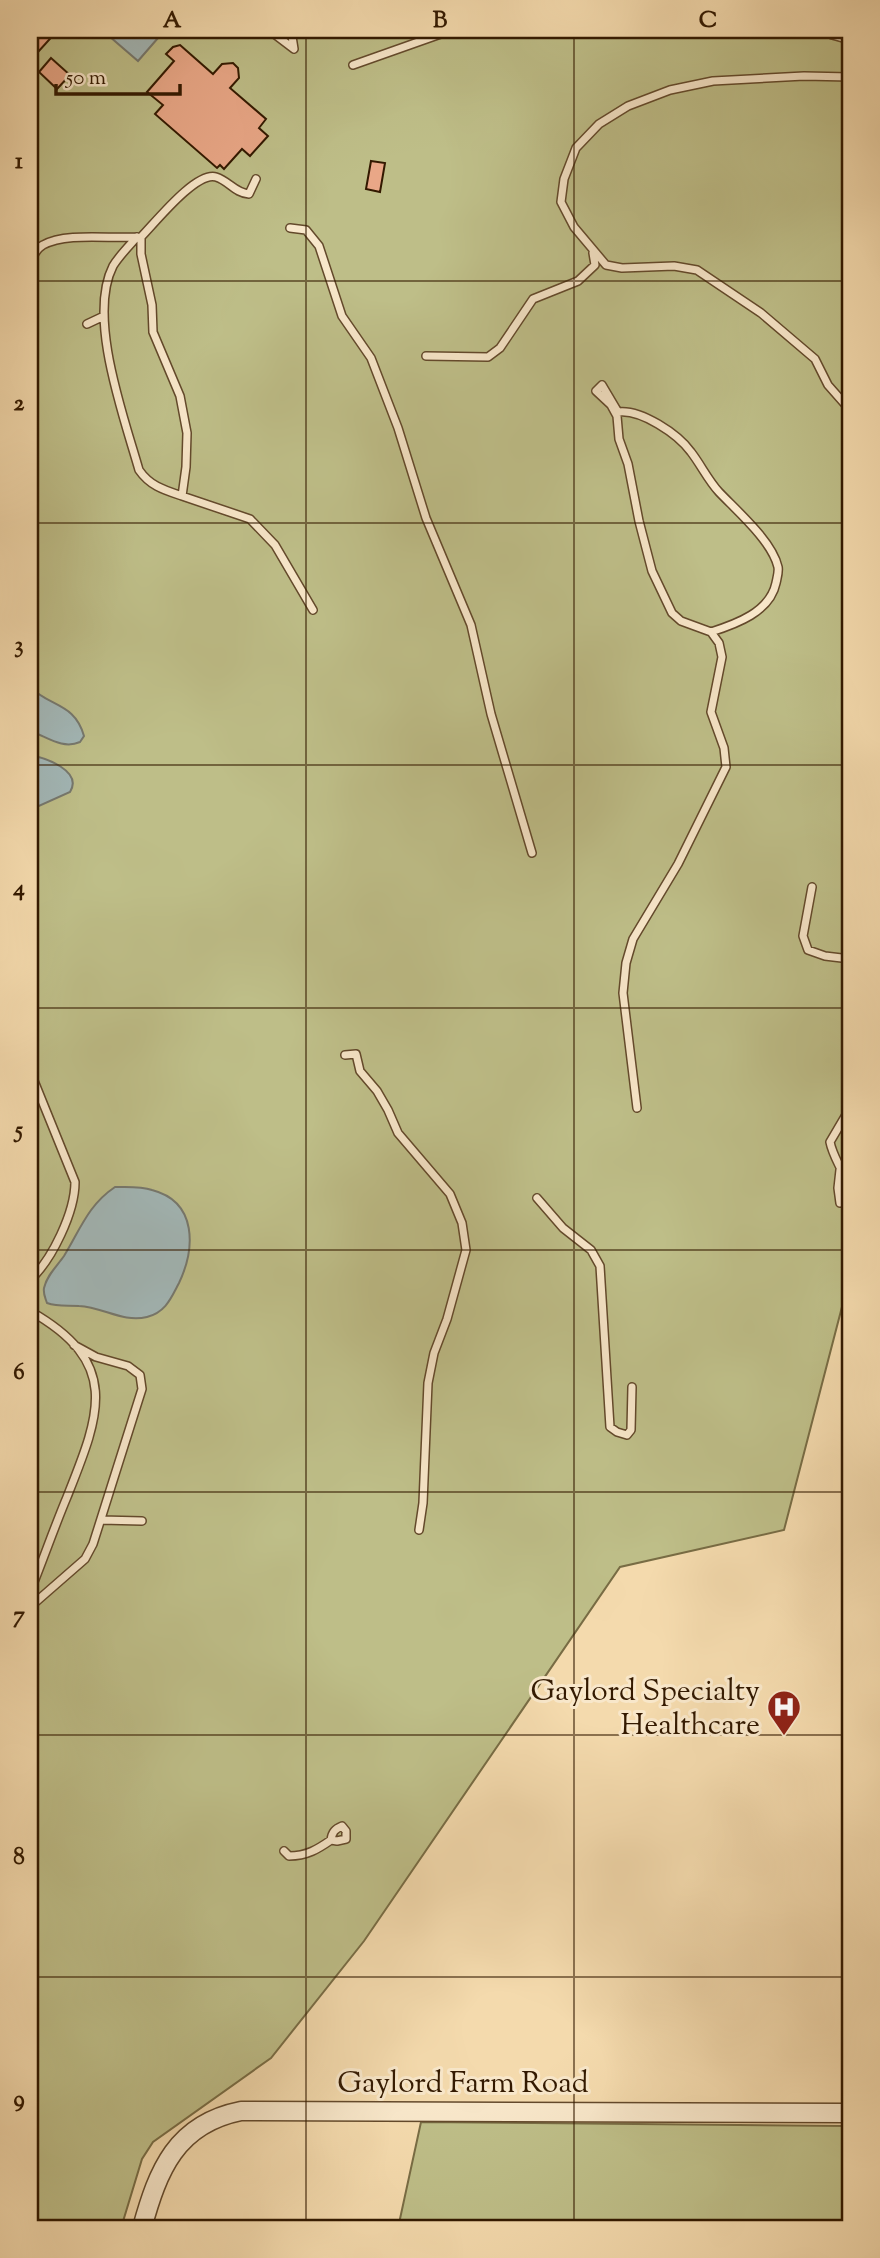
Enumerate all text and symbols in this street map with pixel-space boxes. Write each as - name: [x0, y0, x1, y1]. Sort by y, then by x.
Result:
- text: A: [163, 5, 182, 38]
- text: B: [433, 5, 448, 38]
- text: C: [699, 5, 717, 38]
- scale bar: [56, 52, 180, 96]
- text: 50 m: [65, 64, 106, 94]
- text: 1: [15, 146, 23, 179]
- text: 2: [14, 388, 25, 421]
- text: 3: [14, 630, 24, 663]
- text: 4: [12, 873, 25, 906]
- text: 5: [13, 1115, 23, 1148]
- text: 6: [13, 1357, 25, 1390]
- text: 7: [13, 1600, 25, 1633]
- place label: Gaylord Specialty Healthcare: [531, 1671, 760, 1748]
- hospital icon: Gaylord Specialty Healthcare: [765, 1688, 803, 1737]
- text: 8: [13, 1842, 25, 1875]
- street label: Gaylord Farm Road: [337, 2063, 589, 2106]
- text: 9: [13, 2084, 25, 2117]

